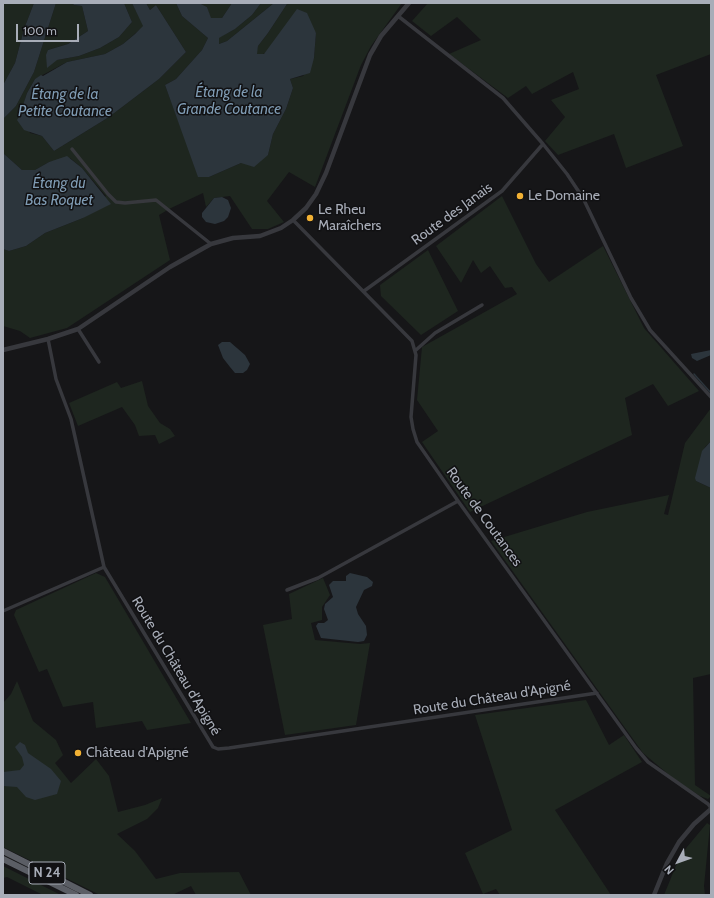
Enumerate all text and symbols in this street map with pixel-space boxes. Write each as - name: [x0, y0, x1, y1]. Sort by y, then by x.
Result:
- scale bar: [18, 16, 81, 42]
- text: 100 m: [23, 23, 57, 38]
- water label: Étang de la Grande Coutance: [177, 84, 281, 119]
- water label: Étang de la Petite Coutance: [18, 86, 112, 121]
- water label: Étang du Bas Roquet: [25, 175, 93, 210]
- street label: Route des Janais: [408, 179, 496, 249]
- place label: Le Domaine: [528, 188, 600, 204]
- marker: Le Domaine: [515, 191, 525, 201]
- place label: Le Rheu Maraîchers: [318, 202, 381, 234]
- marker: Le Rheu Maraîchers: [305, 213, 315, 223]
- street label: Route de Coutances: [442, 464, 526, 570]
- street label: Route du Château d'Apigné: [128, 593, 224, 739]
- street label: Route du Château d'Apigné: [412, 677, 572, 719]
- place label: Château d'Apigné: [86, 745, 189, 761]
- marker: Château d'Apigné: [73, 748, 83, 758]
- north arrow: [658, 842, 698, 882]
- road number: N 24: [29, 862, 65, 884]
- text: N: [661, 862, 677, 877]

